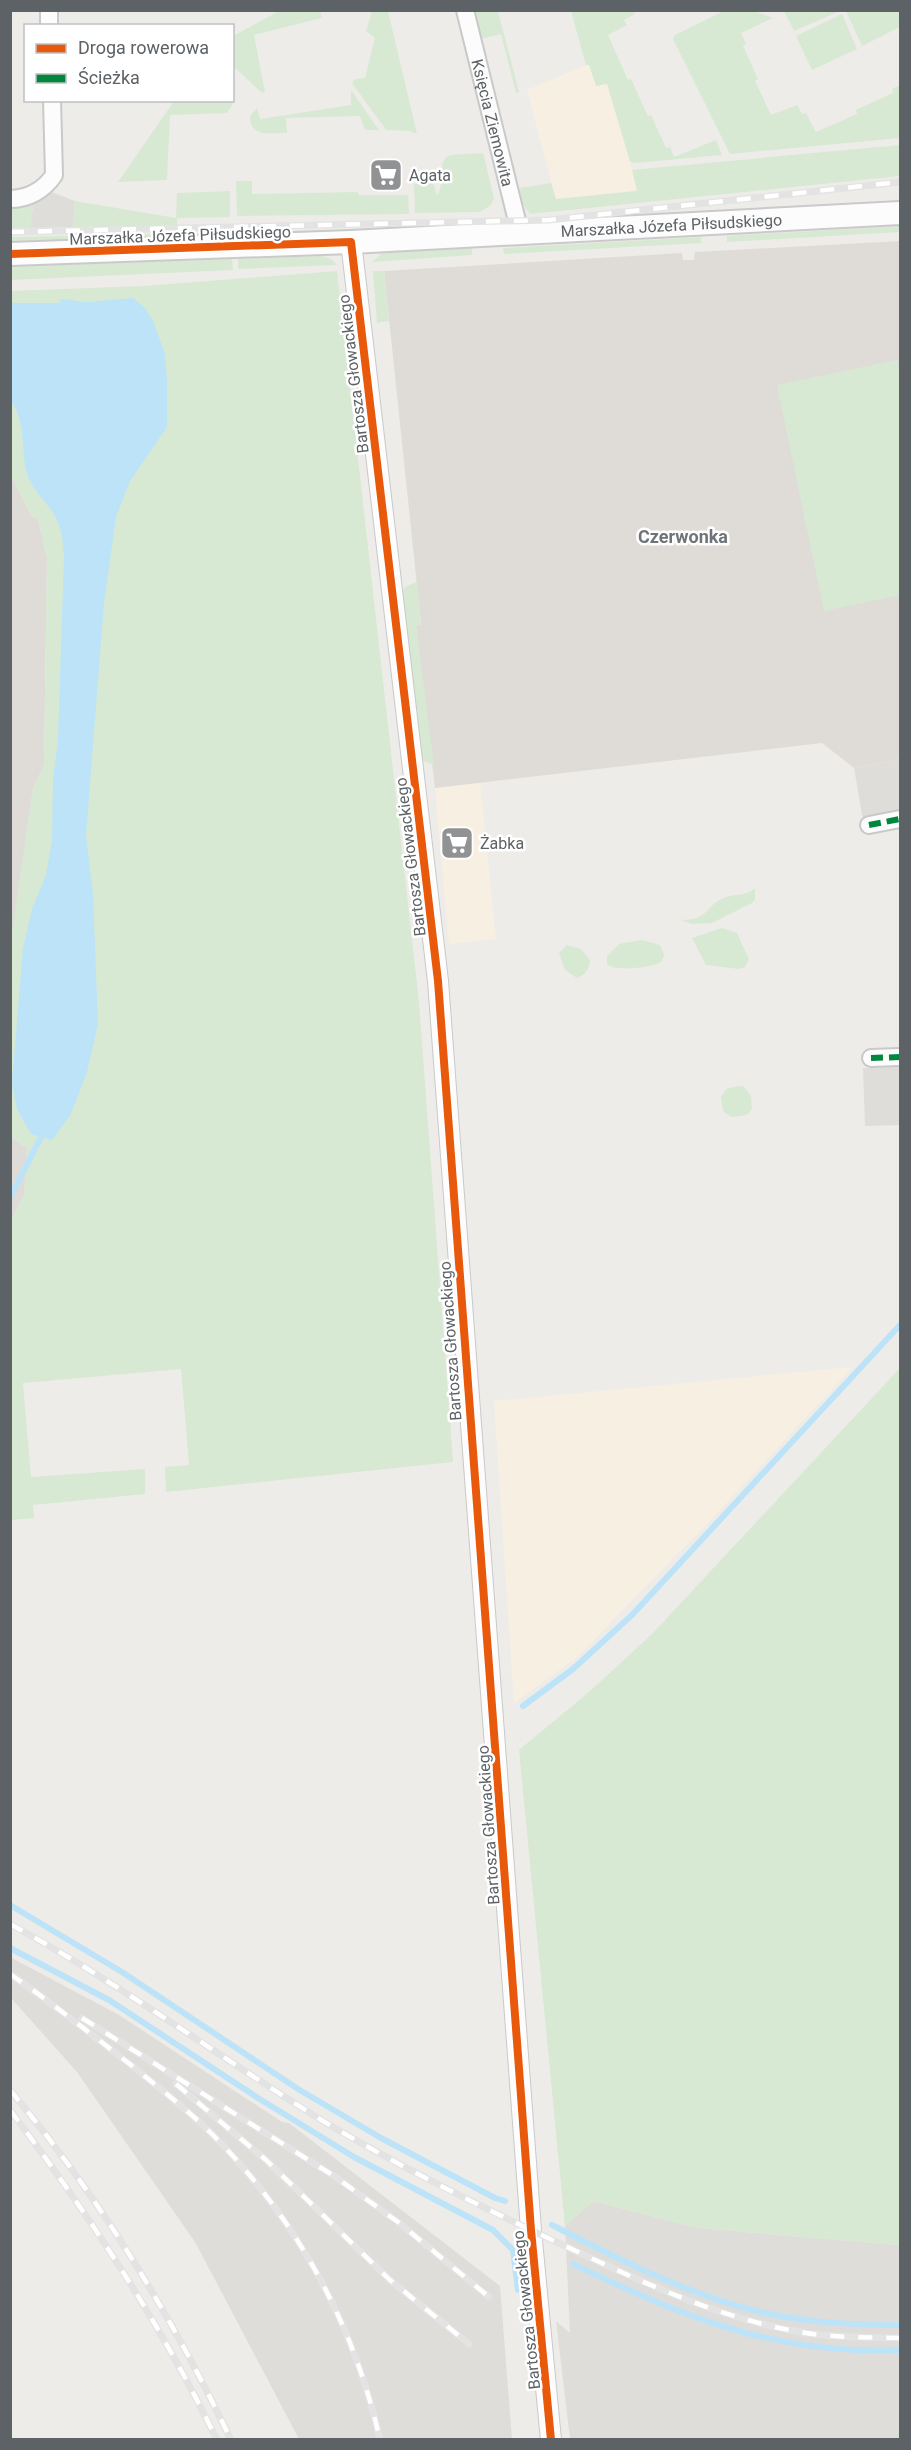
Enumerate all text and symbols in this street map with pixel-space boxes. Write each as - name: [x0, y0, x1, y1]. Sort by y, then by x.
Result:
- legend: [24, 24, 234, 102]
- text: Droga rowerowa: [78, 37, 209, 58]
- street label: Księcia Ziemowita: [467, 57, 517, 188]
- text: Ścieżka: [78, 67, 140, 88]
- supermarket icon: Agata: [368, 157, 404, 193]
- place label: Agata: [409, 166, 451, 185]
- street label: Marszałka Józefa Piłsudskiego: [560, 210, 783, 241]
- street label: Marszałka Józefa Piłsudskiego: [69, 222, 291, 249]
- street label: Bartosza Głowackiego: [334, 294, 373, 454]
- district label: Czerwonka: [638, 526, 728, 547]
- street label: Bartosza Głowackiego: [391, 777, 430, 937]
- supermarket icon: Żabka: [439, 825, 475, 861]
- place label: Żabka: [480, 834, 524, 853]
- street label: Bartosza Głowackiego: [435, 1261, 466, 1421]
- street label: Bartosza Głowackiego: [473, 1745, 504, 1905]
- street label: Bartosza Głowackiego: [509, 2230, 544, 2390]

